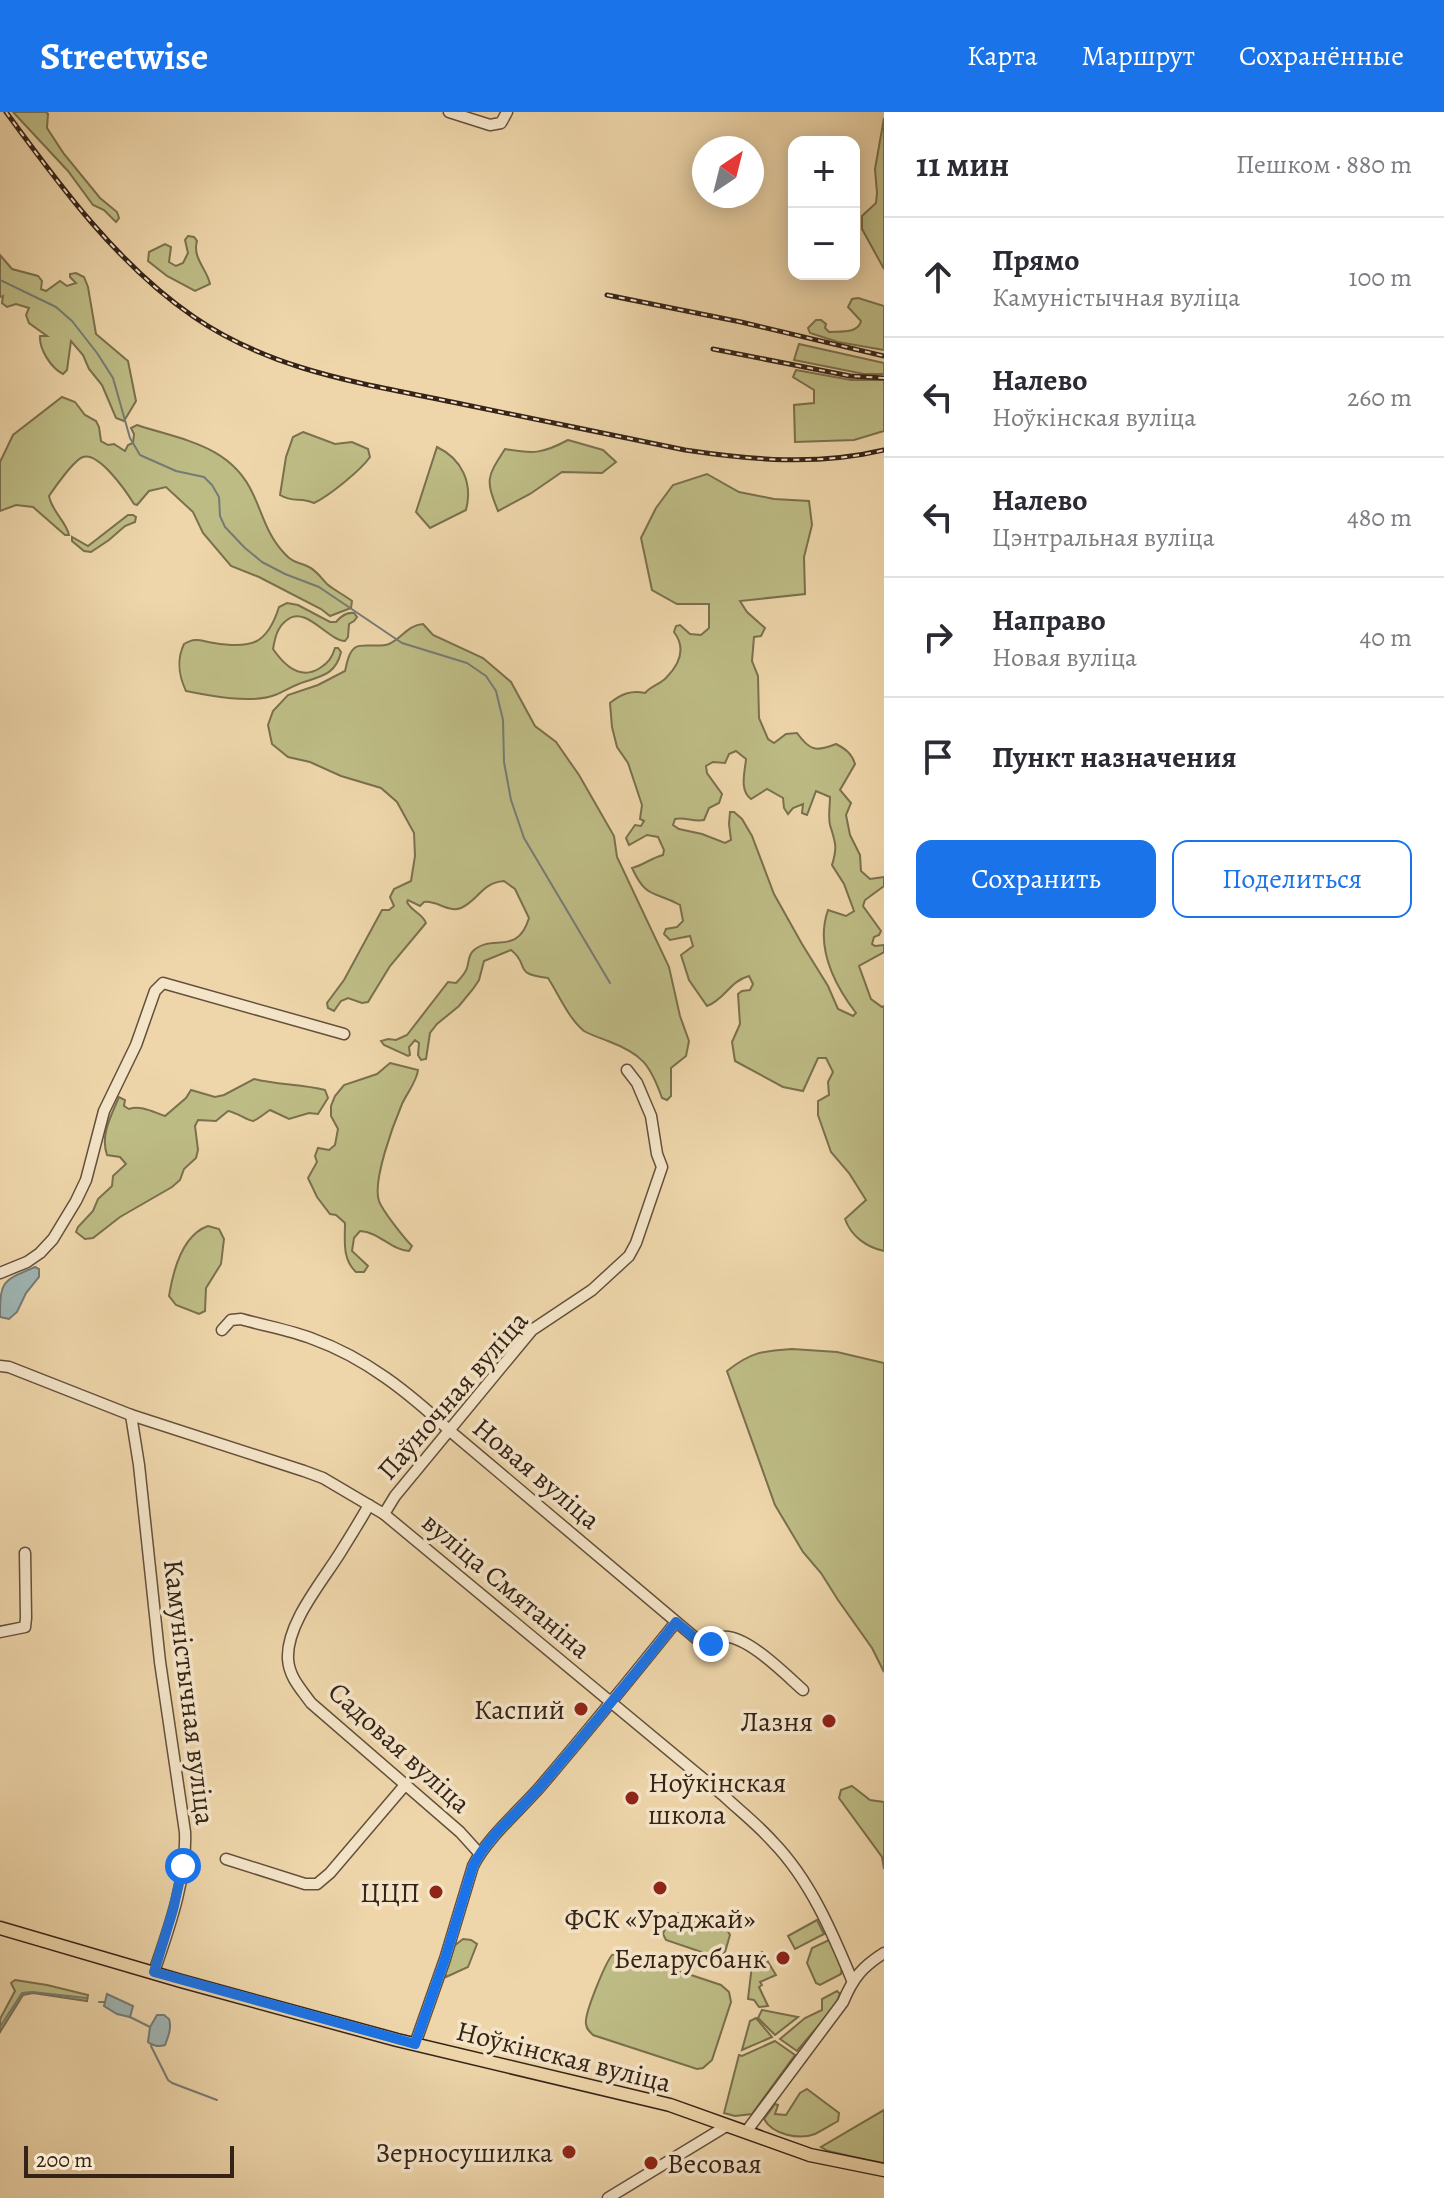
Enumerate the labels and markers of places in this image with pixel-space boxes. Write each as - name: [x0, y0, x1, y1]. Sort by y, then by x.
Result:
- place label: Каспий: [474, 1691, 565, 1729]
- marker: Каспий: [572, 1700, 590, 1718]
- place label: Лазня: [741, 1703, 813, 1741]
- marker: Лазня: [820, 1712, 838, 1730]
- place label: Ноўкінская школа: [648, 1764, 786, 1834]
- marker: Ноўкінская школа: [623, 1789, 641, 1807]
- place label: ЦЦП: [360, 1874, 420, 1912]
- marker: ФСК «Ураджай»: [651, 1879, 669, 1897]
- marker: ЦЦП: [427, 1883, 445, 1901]
- place label: ФСК «Ураджай»: [565, 1900, 755, 1938]
- place label: Беларусбанк: [614, 1940, 767, 1978]
- marker: Беларусбанк: [774, 1949, 792, 1967]
- place label: Зерносушилка: [376, 2134, 553, 2172]
- marker: Зерносушилка: [560, 2143, 578, 2161]
- place label: Весовая: [667, 2145, 762, 2183]
- marker: Весовая: [642, 2154, 660, 2172]

